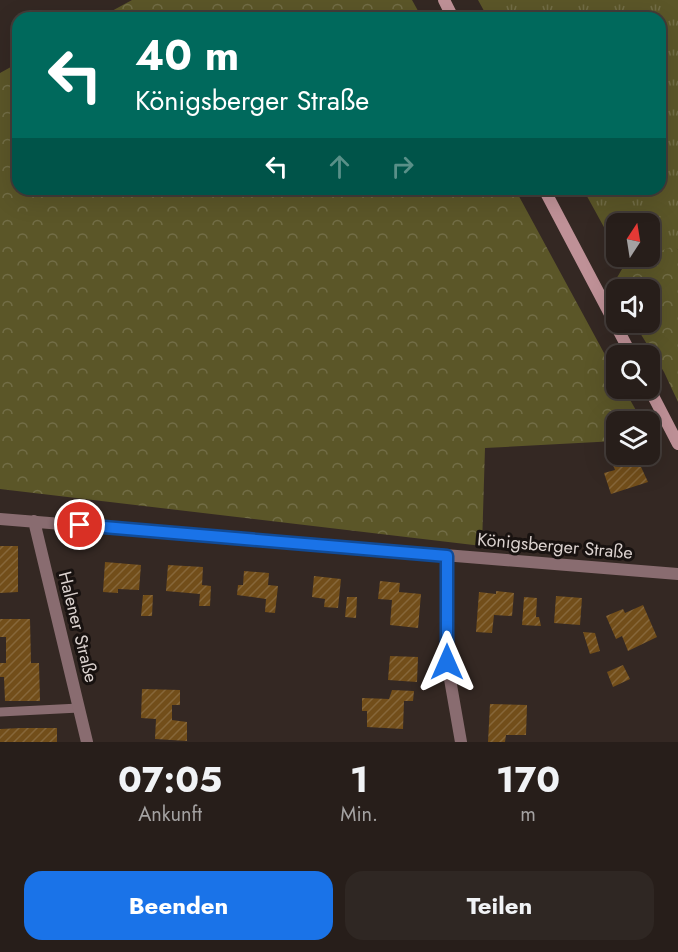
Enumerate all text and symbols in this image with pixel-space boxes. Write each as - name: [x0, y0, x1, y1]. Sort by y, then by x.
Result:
- text: 40 m: [135, 25, 239, 86]
- icon: left: [36, 36, 114, 114]
- text: Königsberger Straße: [135, 81, 369, 120]
- icon: left: [260, 150, 293, 183]
- icon: ahead: [323, 150, 356, 183]
- icon: right: [386, 150, 419, 183]
- north arrow: [606, 213, 660, 267]
- map controls: [606, 213, 660, 465]
- button: sound: [606, 279, 660, 333]
- button: search: [606, 345, 660, 399]
- button: layers: [606, 411, 660, 465]
- pin: [54, 499, 105, 550]
- icon: arrive: [63, 508, 96, 541]
- street label: Königsberger Straße: [476, 526, 634, 566]
- street label: Halener Straße: [52, 569, 104, 685]
- position arrow: [415, 630, 479, 694]
- text: 07:05: [118, 753, 222, 805]
- text: 1: [350, 753, 368, 805]
- text: 170: [496, 753, 560, 805]
- text: Ankunft: [138, 800, 202, 829]
- text: Min.: [340, 800, 378, 829]
- text: m: [520, 800, 536, 829]
- button: Beenden: [24, 871, 333, 940]
- button: Teilen: [345, 871, 654, 940]

